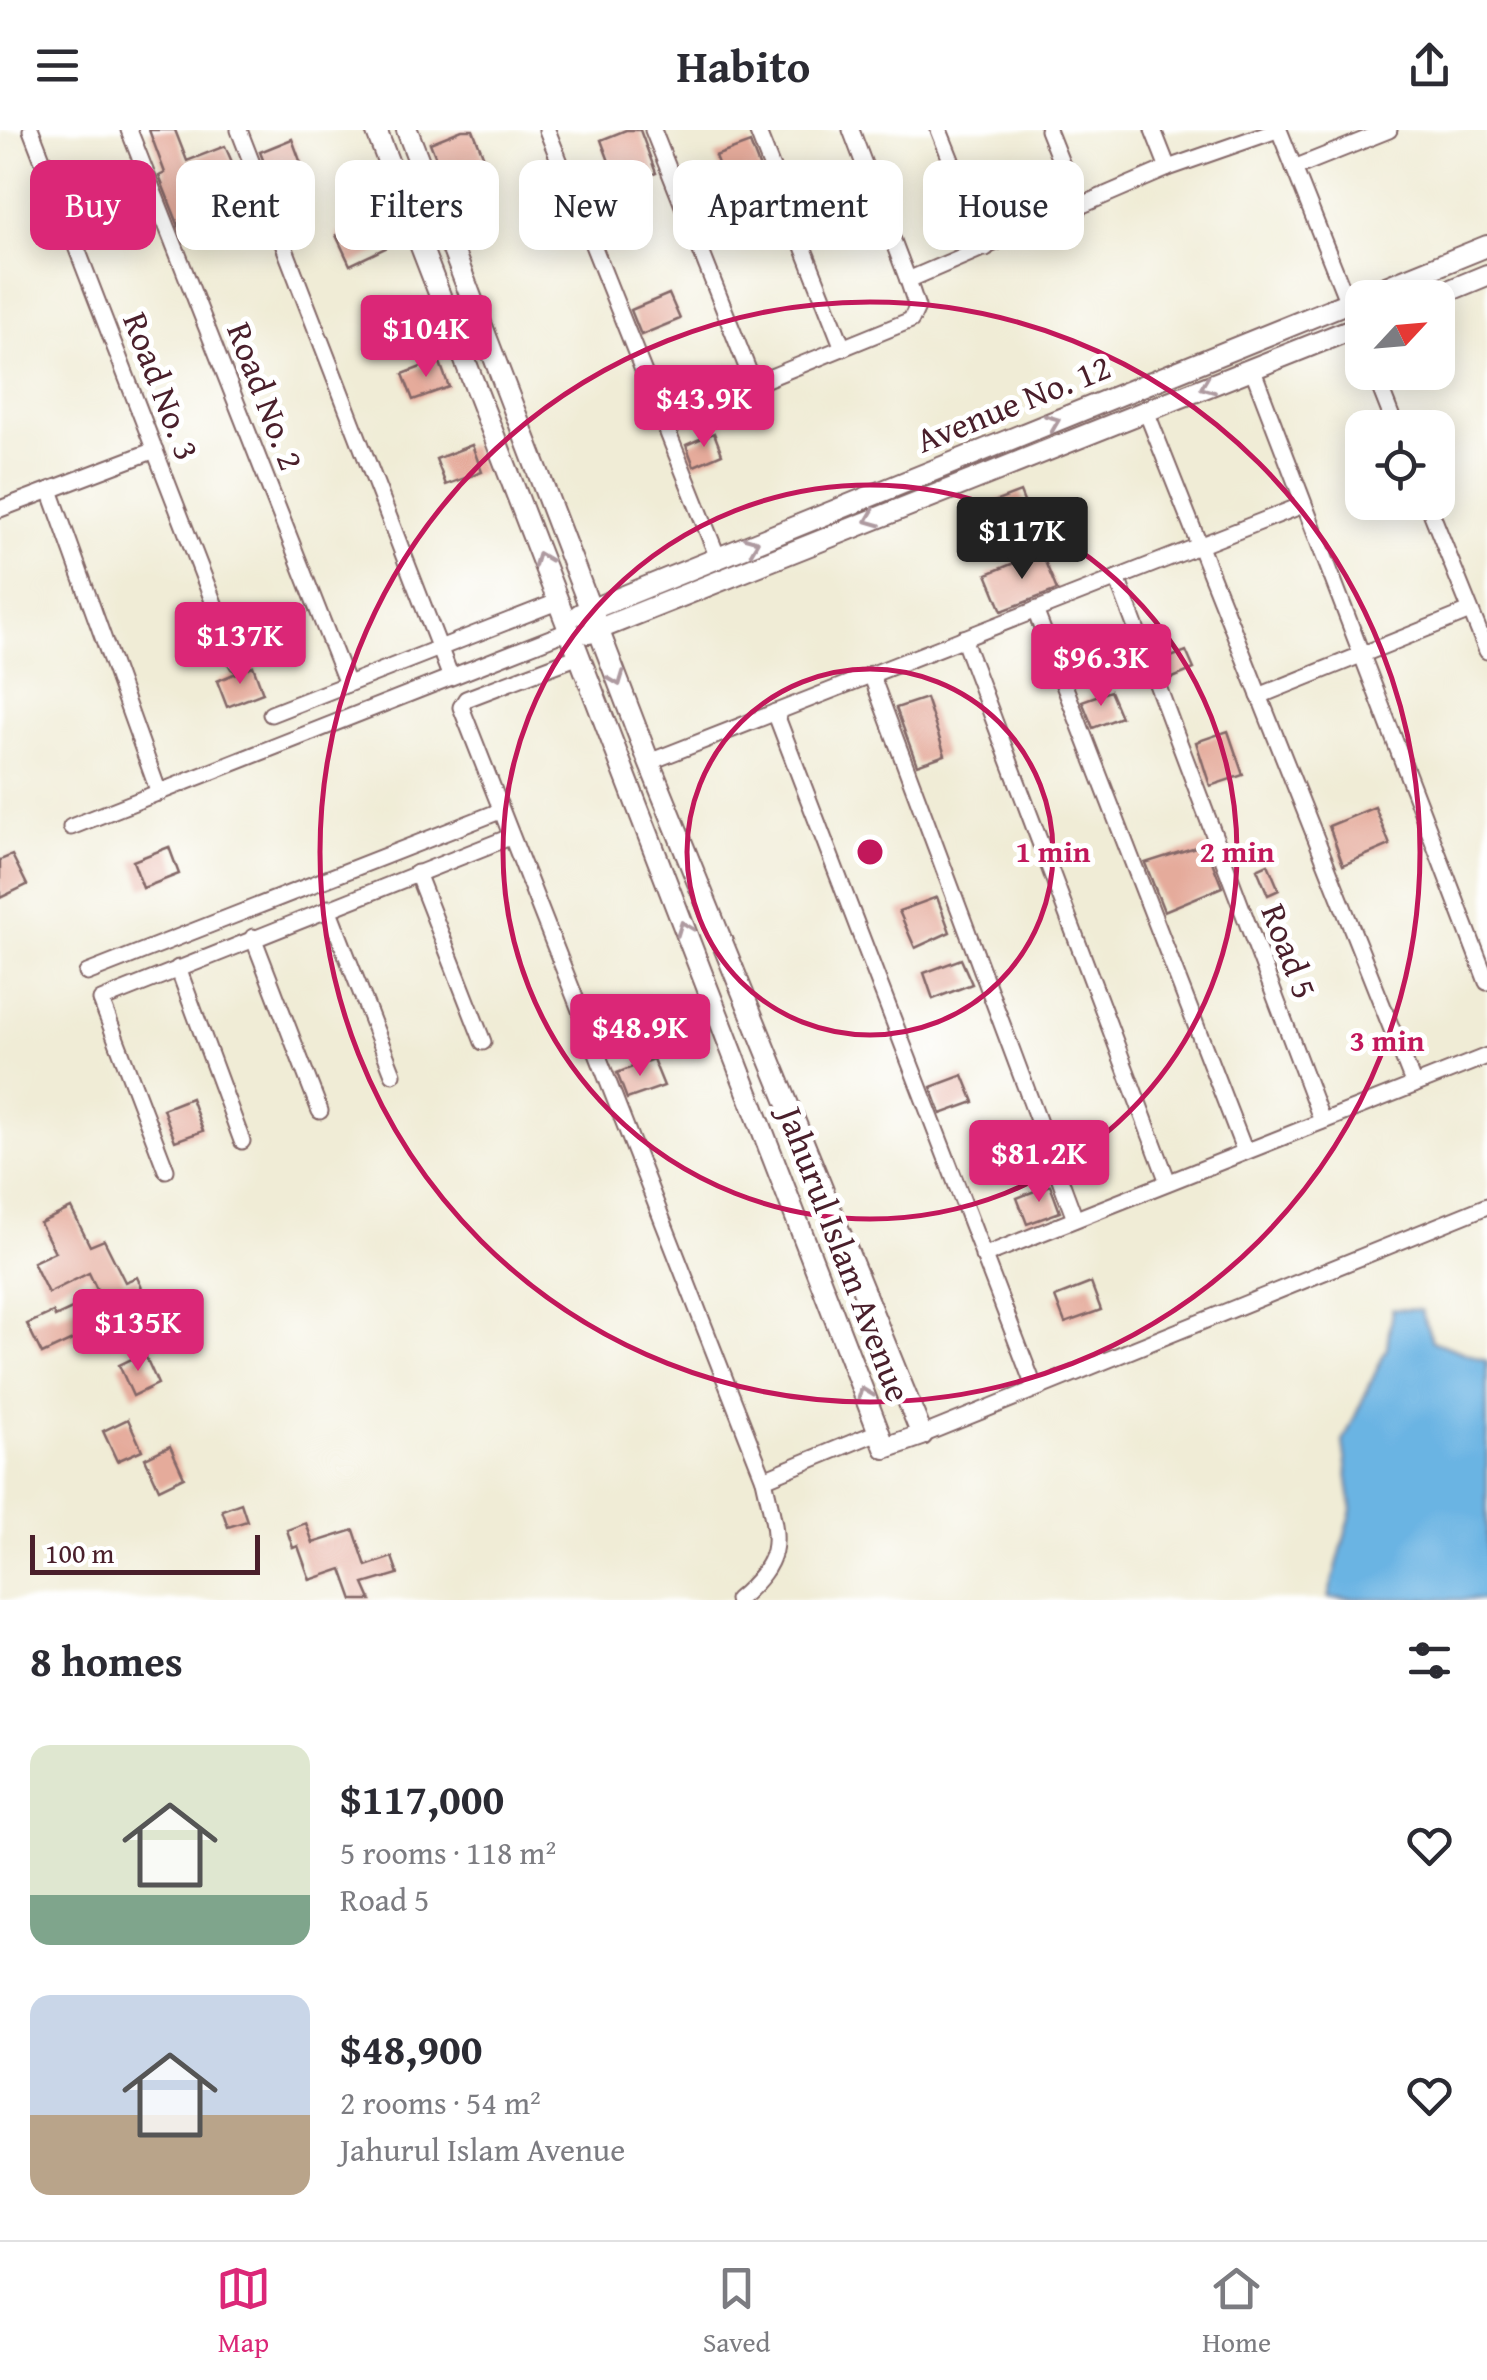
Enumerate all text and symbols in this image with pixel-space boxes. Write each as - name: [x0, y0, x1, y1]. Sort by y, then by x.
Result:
- text: Habito: [677, 33, 810, 98]
- icon: menu: [30, 38, 85, 93]
- icon: share: [1402, 38, 1457, 93]
- chip: Buy: [30, 160, 156, 250]
- chip: Rent: [176, 160, 315, 250]
- chip: Filters: [335, 160, 499, 250]
- chip: New: [519, 160, 653, 250]
- chip: Apartment: [673, 160, 903, 250]
- chip: House: [923, 160, 1084, 250]
- north arrow: [1345, 280, 1455, 390]
- map controls: [1345, 280, 1455, 520]
- pin: $104K: [356, 295, 496, 380]
- text: $104K: [383, 304, 469, 351]
- street label: Road No. 3: [110, 305, 214, 467]
- street label: Road No. 2: [214, 315, 318, 477]
- street label: Avenue No. 12: [908, 341, 1118, 465]
- pin: $43.9K: [623, 365, 785, 450]
- text: $43.9K: [656, 374, 752, 421]
- one-way arrow: [1199, 375, 1217, 395]
- button: locate: [1345, 410, 1455, 520]
- one-way arrow: [1043, 414, 1061, 434]
- pin: $117K: [952, 497, 1092, 582]
- text: $117K: [979, 506, 1065, 553]
- one-way arrow: [865, 508, 882, 528]
- one-way arrow: [742, 536, 760, 556]
- one-way arrow: [532, 552, 553, 569]
- pin: $137K: [170, 602, 310, 687]
- text: $137K: [197, 611, 283, 658]
- pin: $96.3K: [1020, 624, 1182, 709]
- text: $96.3K: [1053, 633, 1149, 680]
- one-way arrow: [606, 669, 626, 686]
- text: 1 min: [1016, 829, 1091, 873]
- text: 2 min: [1200, 829, 1275, 873]
- centre of rings: [852, 834, 888, 870]
- street label: Road 5: [1249, 896, 1331, 1006]
- one-way arrow: [675, 920, 695, 937]
- pin: $48.9K: [559, 994, 721, 1079]
- text: $48.9K: [592, 1003, 688, 1050]
- text: 3 min: [1350, 1018, 1425, 1062]
- street label: Jahurul Islam Avenue: [764, 1096, 925, 1409]
- pin: $81.2K: [958, 1120, 1120, 1205]
- text: $81.2K: [991, 1129, 1087, 1176]
- pin: $135K: [68, 1289, 208, 1374]
- text: $135K: [95, 1298, 181, 1345]
- one-way arrow: [855, 1387, 875, 1404]
- scale bar: [30, 1530, 260, 1574]
- text: 100 m: [45, 1532, 114, 1573]
- text: 8 homes: [30, 1630, 183, 1691]
- icon: filters: [1402, 1633, 1457, 1688]
- text: $117,000: [340, 1768, 504, 1829]
- icon: home: [110, 1785, 230, 1905]
- icon: heart: [1402, 1818, 1457, 1873]
- text: 5 rooms · 118 m²: [340, 1829, 556, 1876]
- text: Road 5: [340, 1876, 429, 1923]
- text: $48,900: [340, 2018, 482, 2079]
- icon: home: [110, 2035, 230, 2155]
- icon: heart: [1402, 2068, 1457, 2123]
- text: 2 rooms · 54 m²: [340, 2079, 541, 2126]
- text: Jahurul Islam Avenue: [340, 2126, 625, 2173]
- tab: Map: [216, 2261, 271, 2362]
- tab: Saved: [703, 2261, 770, 2362]
- tab: Home: [1202, 2261, 1271, 2362]

